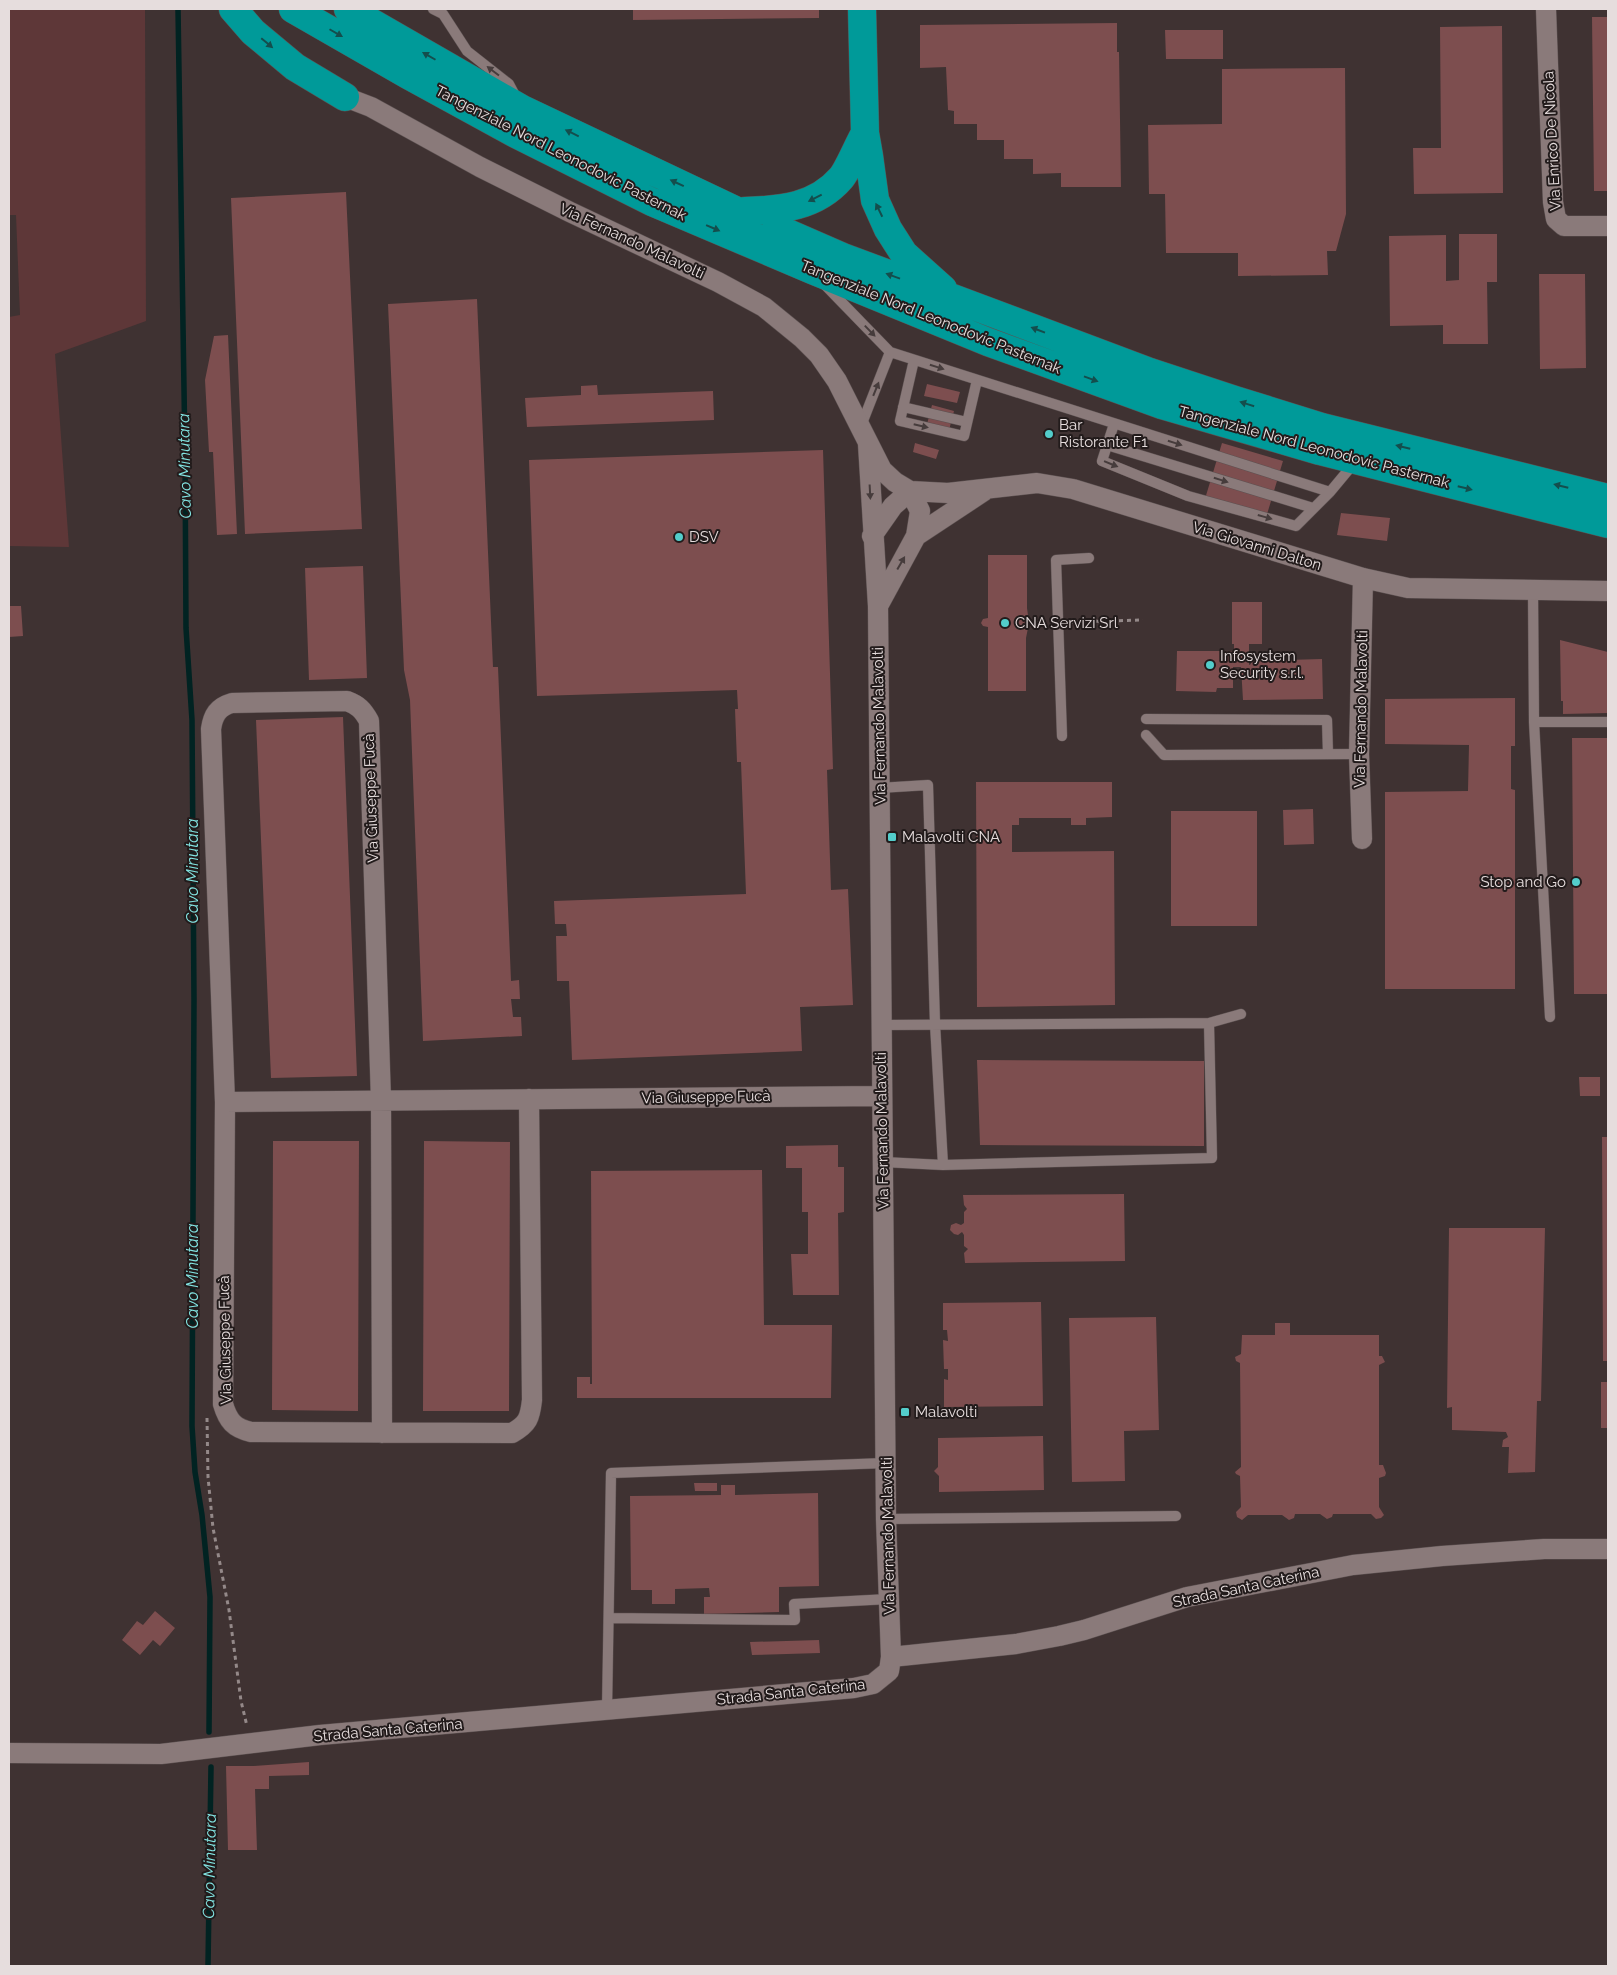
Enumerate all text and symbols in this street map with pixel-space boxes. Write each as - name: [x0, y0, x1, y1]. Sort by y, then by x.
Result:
- one-way arrow: [329, 29, 342, 38]
- one-way arrow: [260, 38, 273, 49]
- one-way arrow: [422, 51, 435, 60]
- one-way arrow: [486, 66, 499, 76]
- street label: Via Enrico De Nicola: [1539, 71, 1565, 211]
- street label: Tangenziale Nord Leonodovic Pasternak: [433, 82, 690, 224]
- one-way arrow: [565, 129, 579, 137]
- one-way arrow: [670, 178, 684, 186]
- one-way arrow: [808, 194, 822, 202]
- street label: Via Fernando Malavolti: [557, 199, 707, 283]
- one-way arrow: [875, 203, 883, 217]
- one-way arrow: [706, 225, 720, 233]
- street label: Tangenziale Nord Leonodovic Pasternak: [798, 256, 1064, 378]
- one-way arrow: [885, 272, 900, 280]
- one-way arrow: [864, 325, 876, 337]
- one-way arrow: [1031, 326, 1046, 333]
- one-way arrow: [929, 364, 944, 371]
- one-way arrow: [1084, 375, 1099, 383]
- one-way arrow: [872, 382, 880, 396]
- one-way arrow: [1239, 399, 1254, 407]
- street label: Tangenziale Nord Leonodovic Pasternak: [1177, 402, 1451, 492]
- water label: Cavo Minutara: [174, 413, 195, 519]
- place label: Bar Ristorante F1: [1059, 416, 1148, 451]
- one-way arrow: [913, 422, 928, 430]
- marker: Bar Ristorante F1: [1043, 428, 1055, 440]
- one-way arrow: [1168, 439, 1183, 447]
- one-way arrow: [1396, 443, 1411, 451]
- one-way arrow: [1104, 461, 1119, 469]
- one-way arrow: [1214, 476, 1229, 484]
- one-way arrow: [1553, 482, 1568, 490]
- one-way arrow: [867, 485, 875, 501]
- one-way arrow: [1458, 485, 1473, 493]
- one-way arrow: [1257, 514, 1272, 522]
- street label: Via Giovanni Dalton: [1190, 518, 1324, 574]
- place label: DSV: [689, 528, 719, 546]
- marker: DSV: [673, 531, 685, 543]
- one-way arrow: [896, 556, 905, 569]
- place label: CNA Servizi Srl: [1015, 614, 1119, 632]
- marker: CNA Servizi Srl: [999, 617, 1011, 629]
- street label: Via Fernando Malavolti: [1351, 630, 1371, 788]
- street label: Via Fernando Malavolti: [869, 647, 889, 805]
- place label: Infosystem Security s.r.l.: [1220, 647, 1304, 682]
- marker: Infosystem Security s.r.l.: [1204, 659, 1216, 671]
- street label: Via Giuseppe Fucà: [360, 733, 382, 863]
- water label: Cavo Minutara: [183, 818, 202, 924]
- place label: Malavolti CNA: [902, 828, 1000, 846]
- marker: Malavolti CNA: [886, 831, 898, 843]
- place label: Stop and Go: [1480, 873, 1566, 891]
- marker: Stop and Go: [1570, 876, 1582, 888]
- street label: Via Fernando Malavolti: [872, 1052, 892, 1210]
- street label: Via Giuseppe Fucà: [641, 1087, 771, 1107]
- water label: Cavo Minutara: [183, 1223, 202, 1329]
- street label: Via Giuseppe Fucà: [215, 1275, 235, 1405]
- place label: Malavolti: [915, 1403, 977, 1421]
- marker: Malavolti: [899, 1406, 911, 1418]
- street label: Via Fernando Malavolti: [878, 1457, 898, 1615]
- street label: Strada Santa Caterina: [1171, 1563, 1321, 1611]
- street label: Strada Santa Caterina: [716, 1675, 866, 1709]
- street label: Strada Santa Caterina: [313, 1715, 463, 1745]
- water label: Cavo Minutara: [199, 1813, 220, 1919]

